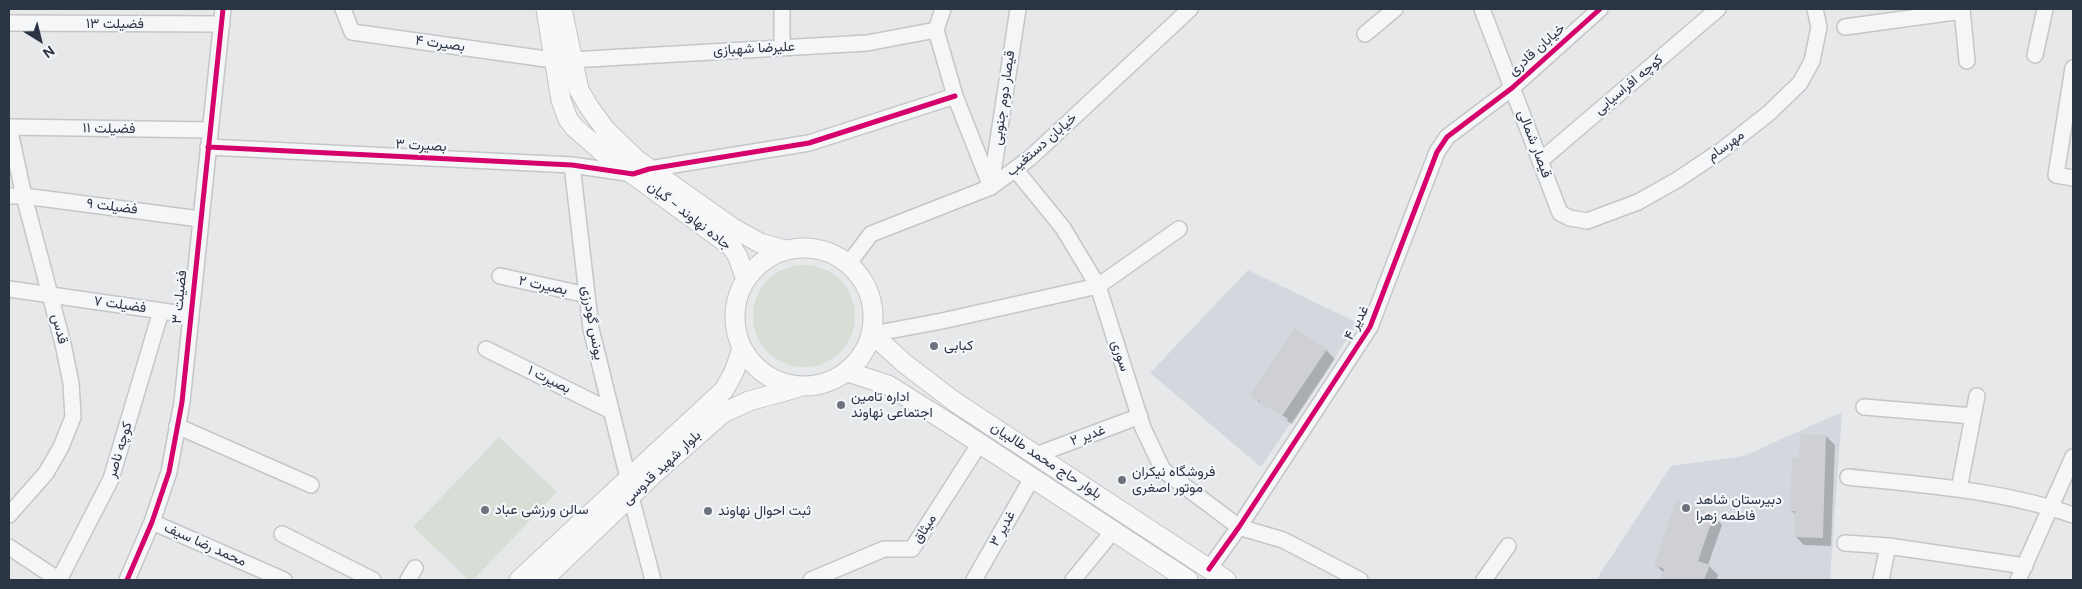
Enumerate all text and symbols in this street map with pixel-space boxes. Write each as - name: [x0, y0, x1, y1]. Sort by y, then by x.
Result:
- north arrow: [15, 15, 65, 65]
- street label: فضیلت ۱۳: [86, 16, 144, 32]
- street label: خیابان قادری: [1505, 20, 1569, 80]
- street label: بصیرت ۴: [414, 32, 466, 56]
- street label: علیرضا شهبازی: [713, 38, 795, 60]
- text: N: [39, 42, 58, 62]
- street label: قیصار دوم جنوبی: [989, 50, 1019, 146]
- street label: کوچه افراسیابی: [1591, 51, 1667, 119]
- street label: قیصار شمالی: [1513, 108, 1555, 180]
- street label: خیابان دستغیب: [1003, 110, 1081, 180]
- street label: فضیلت ۱۱: [82, 120, 136, 138]
- street label: مهرسام: [1704, 127, 1748, 165]
- street label: بصیرت ۳: [395, 136, 447, 156]
- street label: جاده نهاوند - گیان: [644, 178, 734, 254]
- street label: فضیلت ۹: [85, 196, 139, 218]
- street label: فضیلت ۳: [169, 269, 191, 325]
- street label: بصیرت ۲: [517, 273, 569, 299]
- street label: یونس گودرزی: [577, 285, 607, 361]
- street label: فضیلت ۷: [93, 293, 147, 317]
- street label: غدیر ۴: [1341, 303, 1373, 343]
- street label: قدس: [47, 312, 71, 346]
- place label: کبابی: [944, 338, 973, 354]
- street label: سوری: [1107, 338, 1133, 374]
- marker: کبابی: [928, 340, 940, 352]
- street label: بصیرت ۱: [525, 362, 573, 398]
- place label: اداره تامین اجتماعی نهاوند: [851, 389, 933, 422]
- marker: اداره تامین اجتماعی نهاوند: [835, 399, 847, 411]
- street label: بلوار حاج محمد طالبیان: [987, 419, 1105, 503]
- street label: کوچه ناصر: [104, 420, 136, 480]
- street label: غدیر ۲: [1068, 422, 1108, 450]
- street label: بلوار شهید قدوسی: [619, 427, 705, 509]
- place label: فروشگاه نیکران موتور اصغری: [1132, 464, 1215, 497]
- marker: فروشگاه نیکران موتور اصغری: [1116, 474, 1128, 486]
- place label: دبیرستان شاهد فاطمه زهرا: [1696, 492, 1782, 524]
- place label: سالن ورزشی عباد: [495, 502, 588, 518]
- marker: دبیرستان شاهد فاطمه زهرا: [1680, 502, 1692, 514]
- place label: ثبت احوال نهاوند: [718, 503, 811, 519]
- marker: سالن ورزشی عباد: [479, 504, 491, 516]
- marker: ثبت احوال نهاوند: [702, 505, 714, 517]
- street label: غدیر ۳: [986, 508, 1020, 550]
- street label: میثاق: [909, 511, 941, 547]
- street label: محمد رضا سیف: [161, 519, 249, 571]

